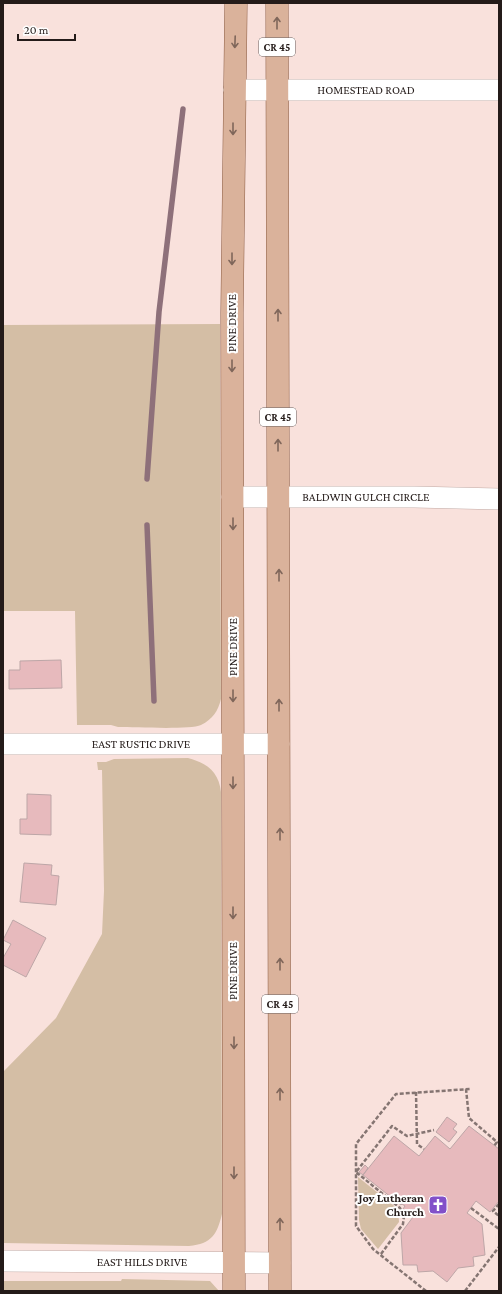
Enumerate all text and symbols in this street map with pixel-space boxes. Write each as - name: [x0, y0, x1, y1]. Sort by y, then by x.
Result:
- scale bar: [18, 16, 75, 42]
- one-way arrow: [273, 17, 281, 30]
- text: 20 m: [24, 23, 49, 37]
- one-way arrow: [231, 35, 239, 48]
- road number: CR 45: [259, 38, 295, 56]
- street label: HOMESTEAD ROAD: [317, 83, 415, 97]
- one-way arrow: [229, 122, 237, 135]
- one-way arrow: [228, 252, 236, 265]
- street label: PINE DRIVE: [225, 294, 239, 352]
- one-way arrow: [274, 309, 282, 322]
- one-way arrow: [228, 359, 236, 372]
- road number: CR 45: [260, 408, 296, 426]
- one-way arrow: [274, 439, 282, 452]
- street label: BALDWIN GULCH CIRCLE: [302, 490, 430, 504]
- one-way arrow: [229, 517, 237, 530]
- one-way arrow: [275, 569, 283, 582]
- street label: PINE DRIVE: [226, 618, 240, 676]
- one-way arrow: [229, 689, 237, 702]
- one-way arrow: [275, 699, 283, 712]
- street label: EAST RUSTIC DRIVE: [92, 737, 191, 751]
- one-way arrow: [229, 776, 237, 789]
- one-way arrow: [276, 828, 284, 841]
- one-way arrow: [229, 906, 237, 919]
- street label: PINE DRIVE: [226, 942, 240, 1000]
- one-way arrow: [276, 958, 284, 971]
- road number: CR 45: [262, 995, 298, 1013]
- one-way arrow: [230, 1036, 238, 1049]
- one-way arrow: [277, 1088, 284, 1101]
- one-way arrow: [230, 1166, 238, 1179]
- place label: Joy Lutheran Church: [357, 1191, 424, 1219]
- church icon: Joy Lutheran Church: [427, 1194, 449, 1216]
- one-way arrow: [276, 1218, 284, 1231]
- street label: EAST HILLS DRIVE: [97, 1255, 188, 1269]

